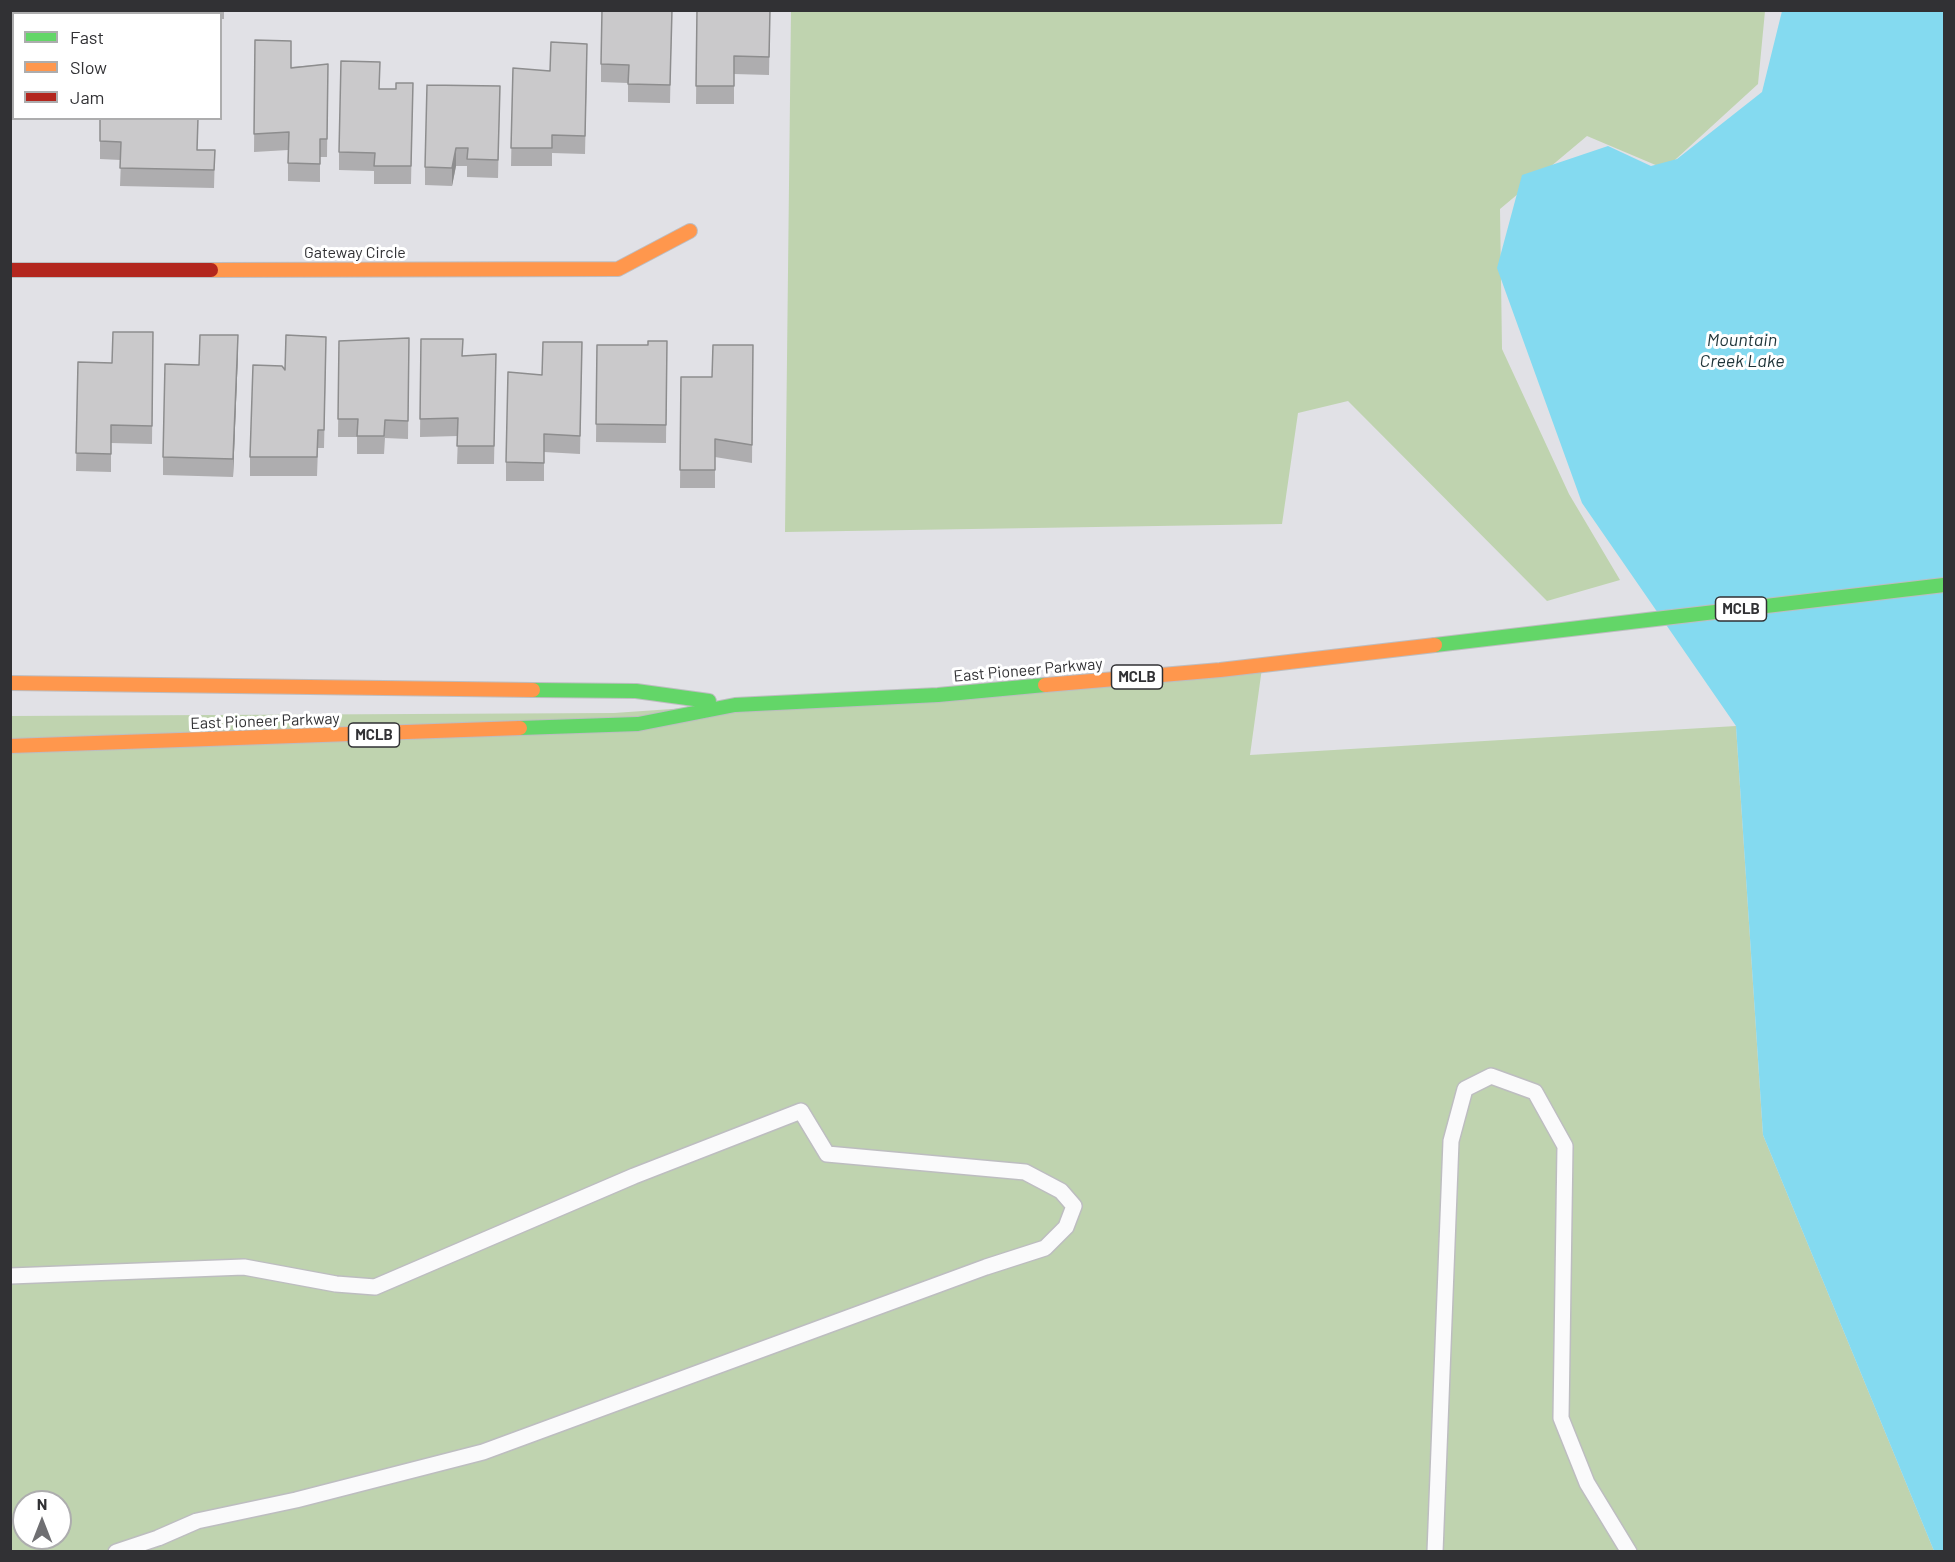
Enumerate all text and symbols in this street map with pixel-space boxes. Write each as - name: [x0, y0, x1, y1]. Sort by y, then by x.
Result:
- legend: [12, 12, 222, 120]
- text: Fast: [70, 26, 104, 48]
- text: Slow: [70, 56, 107, 78]
- text: Jam: [70, 86, 104, 108]
- street label: Gateway Circle: [304, 243, 406, 263]
- water label: Mountain Creek Lake: [1700, 329, 1784, 372]
- road number: MCLB: [1716, 597, 1766, 621]
- street label: East Pioneer Parkway: [953, 654, 1103, 686]
- road number: MCLB: [1112, 665, 1162, 689]
- street label: East Pioneer Parkway: [190, 709, 340, 733]
- road number: MCLB: [348, 723, 400, 747]
- north arrow: [12, 1490, 72, 1550]
- text: N: [37, 1494, 47, 1513]

